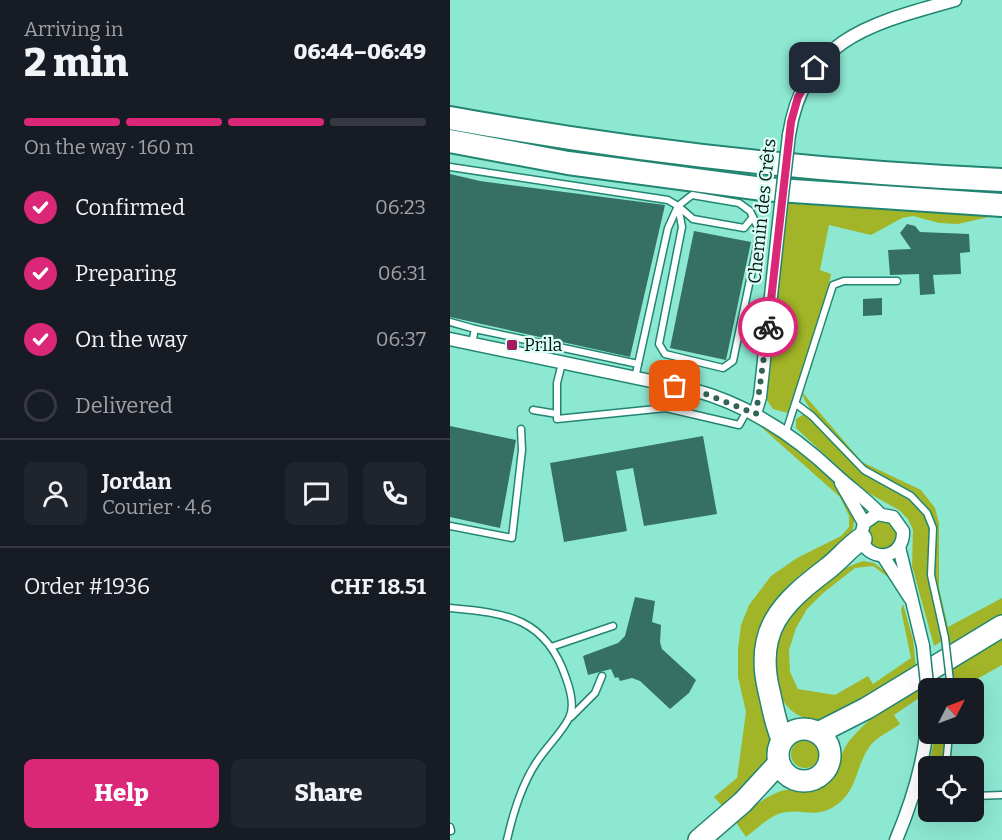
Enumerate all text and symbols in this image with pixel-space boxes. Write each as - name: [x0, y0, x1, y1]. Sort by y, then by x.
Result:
- text: Arriving in: [24, 17, 123, 41]
- text: 06:44–06:49: [294, 38, 426, 65]
- text: 2 min: [24, 40, 128, 86]
- pin: [789, 42, 840, 93]
- icon: home: [798, 51, 831, 84]
- text: On the way · 160 m: [24, 135, 194, 159]
- street label: Chemin des Crêts: [743, 137, 781, 285]
- icon: check: [24, 191, 57, 224]
- text: Confirmed: [75, 194, 185, 221]
- text: 06:23: [375, 195, 426, 219]
- icon: check: [24, 257, 57, 290]
- text: Preparing: [75, 260, 177, 287]
- text: 06:31: [378, 261, 426, 285]
- courier: [738, 297, 798, 357]
- icon: bike: [752, 311, 785, 344]
- icon: check: [24, 323, 57, 356]
- text: On the way: [75, 326, 187, 353]
- text: 06:37: [376, 327, 426, 351]
- place label: Prila: [524, 334, 563, 356]
- marker: Prila: [505, 338, 519, 352]
- pin: [649, 360, 700, 411]
- icon: bag: [658, 369, 691, 402]
- text: Delivered: [75, 392, 173, 419]
- button: person: [24, 462, 87, 525]
- button: chat: [285, 462, 348, 525]
- button: phone: [363, 462, 426, 525]
- text: Jordan: [102, 468, 172, 495]
- text: Courier · 4.6: [102, 495, 212, 519]
- text: Order #1936: [24, 573, 150, 600]
- text: CHF 18.51: [330, 573, 426, 600]
- north arrow: [918, 678, 984, 744]
- map controls: [918, 678, 984, 822]
- button: locate: [918, 756, 984, 822]
- button: Help: [24, 759, 219, 828]
- button: Share: [231, 759, 426, 828]

